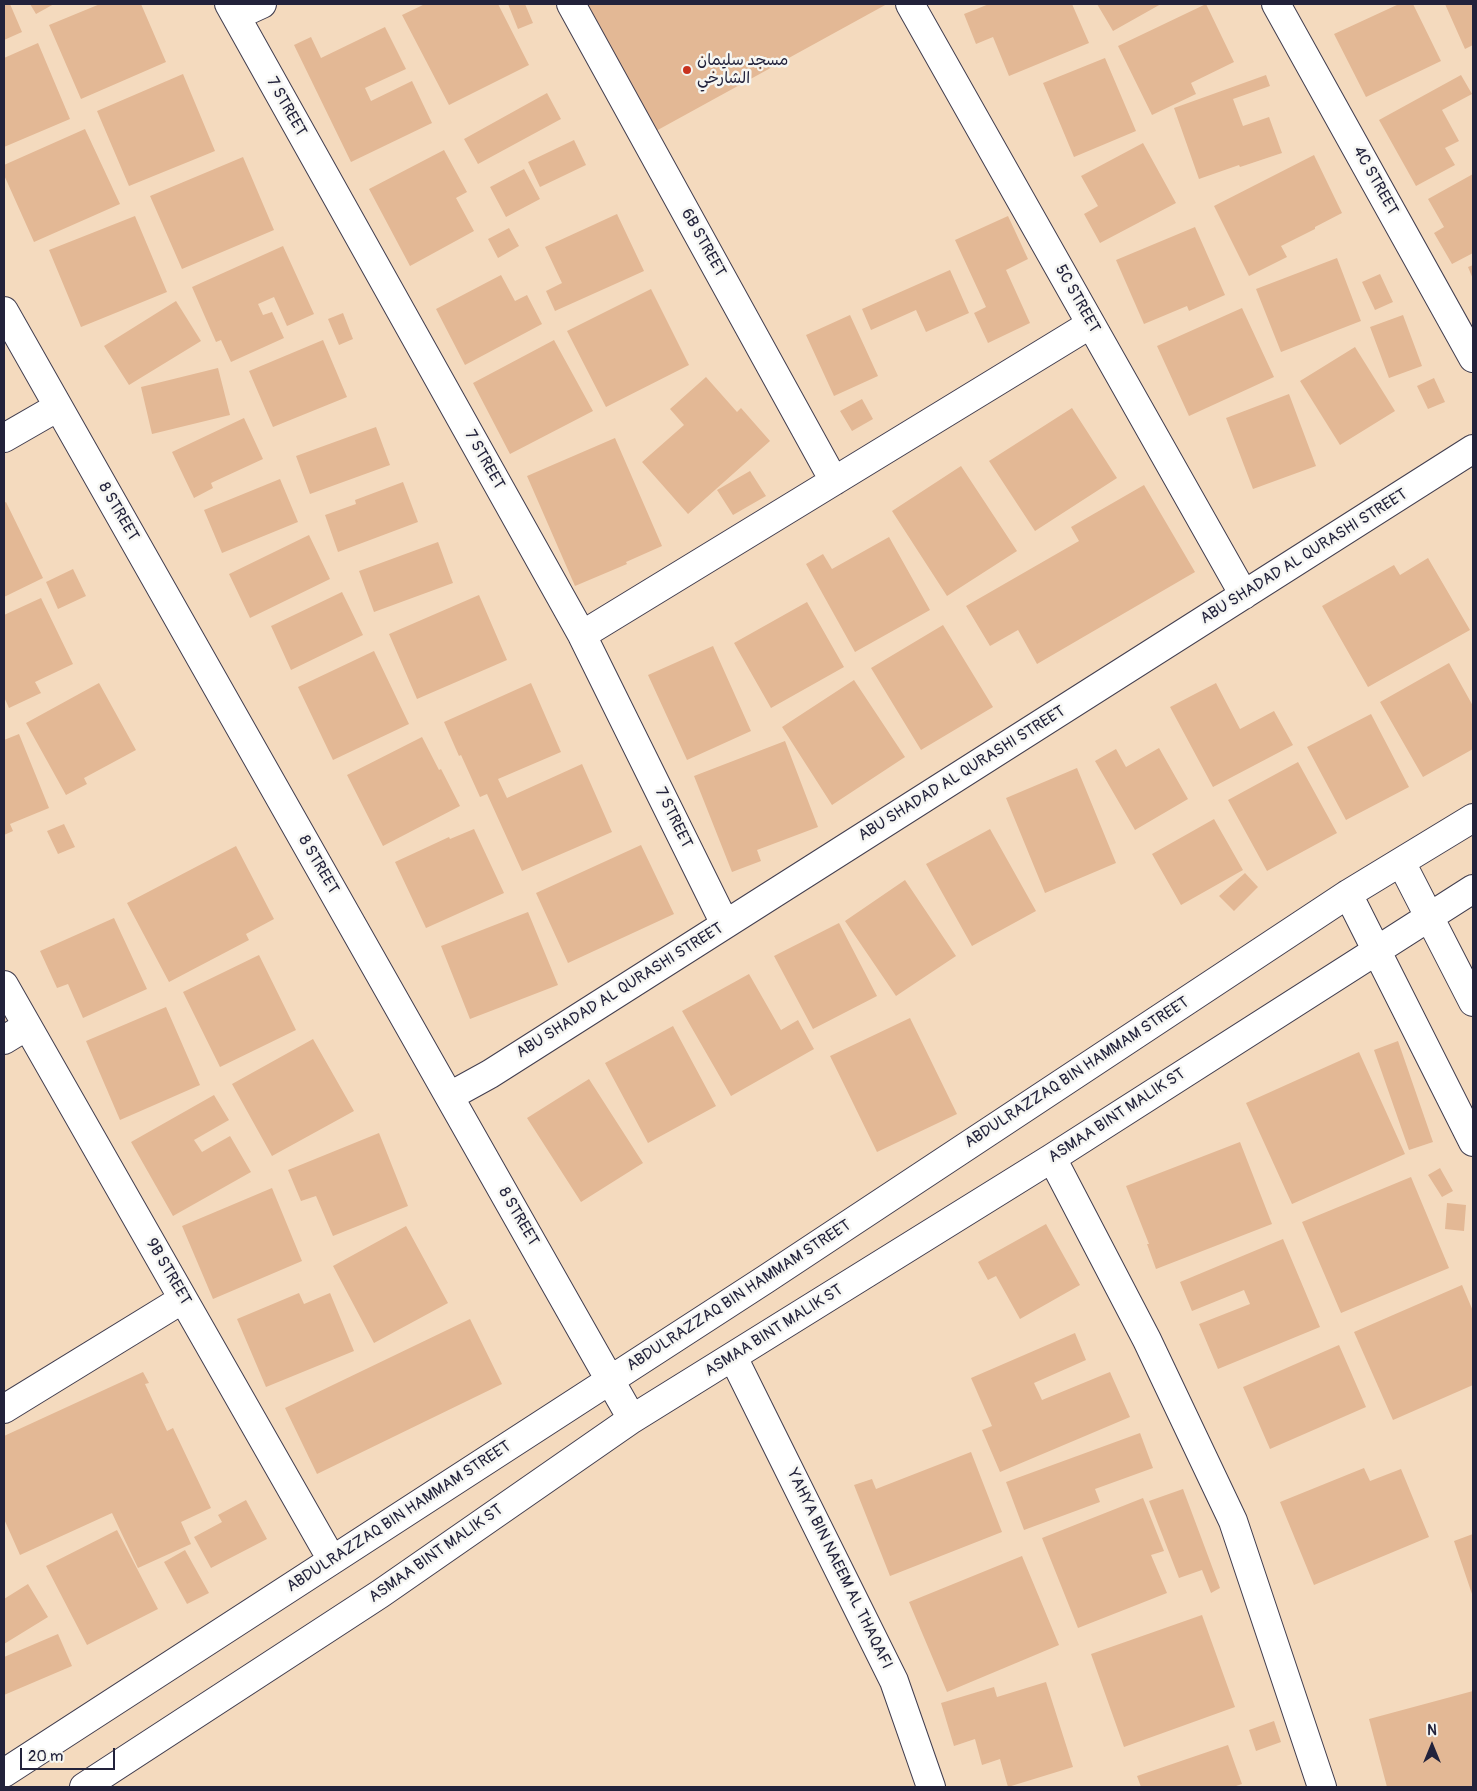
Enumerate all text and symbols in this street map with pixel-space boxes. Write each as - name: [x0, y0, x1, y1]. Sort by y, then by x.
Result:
- place label: مسجد سليمان الشارخي: [697, 51, 788, 89]
- marker: مسجد سليمان الشارخي: [681, 64, 693, 76]
- street label: 7 STREET: [262, 74, 310, 140]
- street label: 4C STREET: [1348, 143, 1402, 219]
- street label: 6B STREET: [676, 206, 730, 280]
- street label: 5C STREET: [1050, 262, 1104, 336]
- street label: 7 STREET: [460, 427, 508, 493]
- street label: 8 STREET: [94, 479, 142, 545]
- street label: ABU SHADAD AL QURASHI STREET: [1197, 485, 1411, 629]
- street label: ABU SHADAD AL QURASHI STREET: [855, 702, 1069, 846]
- street label: 7 STREET: [650, 785, 696, 851]
- street label: 8 STREET: [294, 832, 342, 898]
- street label: ABU SHADAD AL QURASHI STREET: [513, 919, 727, 1063]
- street label: ABDULRAZZAQ BIN HAMMAM STREET: [961, 993, 1193, 1153]
- street label: ASMAA BINT MALIK ST: [1045, 1065, 1189, 1167]
- street label: 8 STREET: [494, 1184, 542, 1250]
- street label: ABDULRAZZAQ BIN HAMMAM STREET: [623, 1216, 855, 1376]
- street label: 9B STREET: [141, 1235, 195, 1309]
- street label: ASMAA BINT MALIK ST: [702, 1281, 846, 1381]
- street label: ABDULRAZZAQ BIN HAMMAM STREET: [283, 1437, 515, 1597]
- street label: YAHYA BIN NAEEM AL THAQAFI: [782, 1466, 896, 1672]
- street label: ASMAA BINT MALIK ST: [365, 1501, 507, 1607]
- north arrow: [1407, 1721, 1457, 1771]
- text: N: [1427, 1722, 1437, 1739]
- scale bar: [22, 1738, 118, 1770]
- text: 20 m: [28, 1747, 63, 1766]

